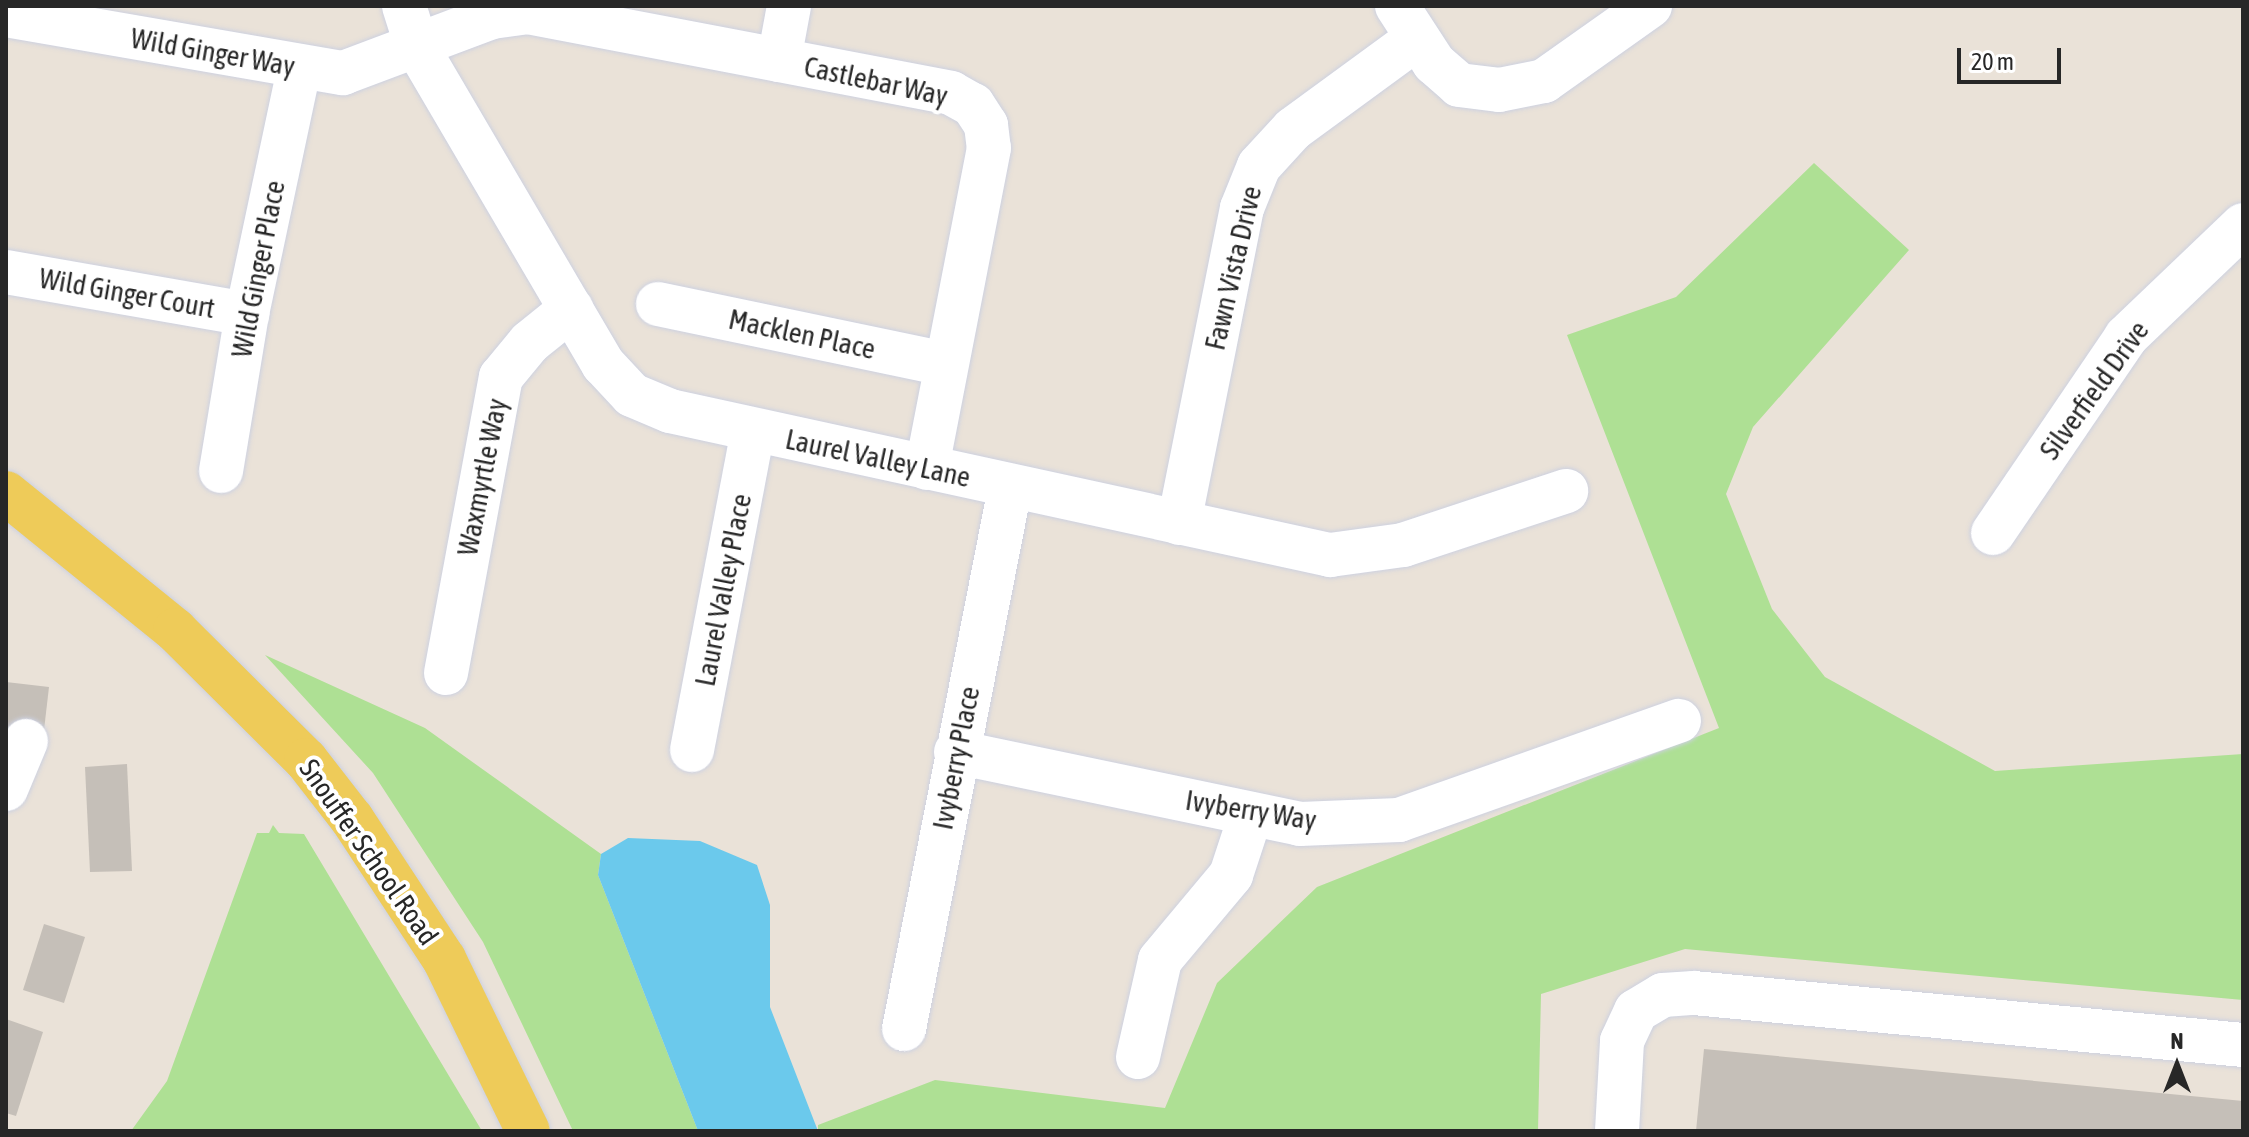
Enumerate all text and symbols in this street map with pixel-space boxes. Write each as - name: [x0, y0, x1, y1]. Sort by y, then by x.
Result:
- street label: Wild Ginger Way: [128, 21, 298, 83]
- scale bar: [1961, 32, 2065, 82]
- text: 20 m: [1971, 48, 2014, 75]
- street label: Castlebar Way: [801, 49, 951, 113]
- street label: Wild Ginger Place: [224, 178, 292, 360]
- street label: Fawn Vista Drive: [1198, 183, 1268, 353]
- street label: Wild Ginger Court: [37, 261, 217, 325]
- street label: Macklen Place: [726, 302, 878, 366]
- street label: Silverfield Drive: [2033, 314, 2155, 466]
- street label: Waxmyrtle Way: [450, 396, 514, 558]
- street label: Laurel Valley Lane: [783, 422, 973, 494]
- street label: Laurel Valley Place: [688, 491, 758, 689]
- street label: Ivyberry Place: [926, 683, 986, 833]
- street label: Snouffer School Road: [293, 753, 445, 951]
- street label: Ivyberry Way: [1183, 783, 1319, 837]
- north arrow: [2137, 1025, 2217, 1105]
- text: N: [2171, 1028, 2183, 1054]

